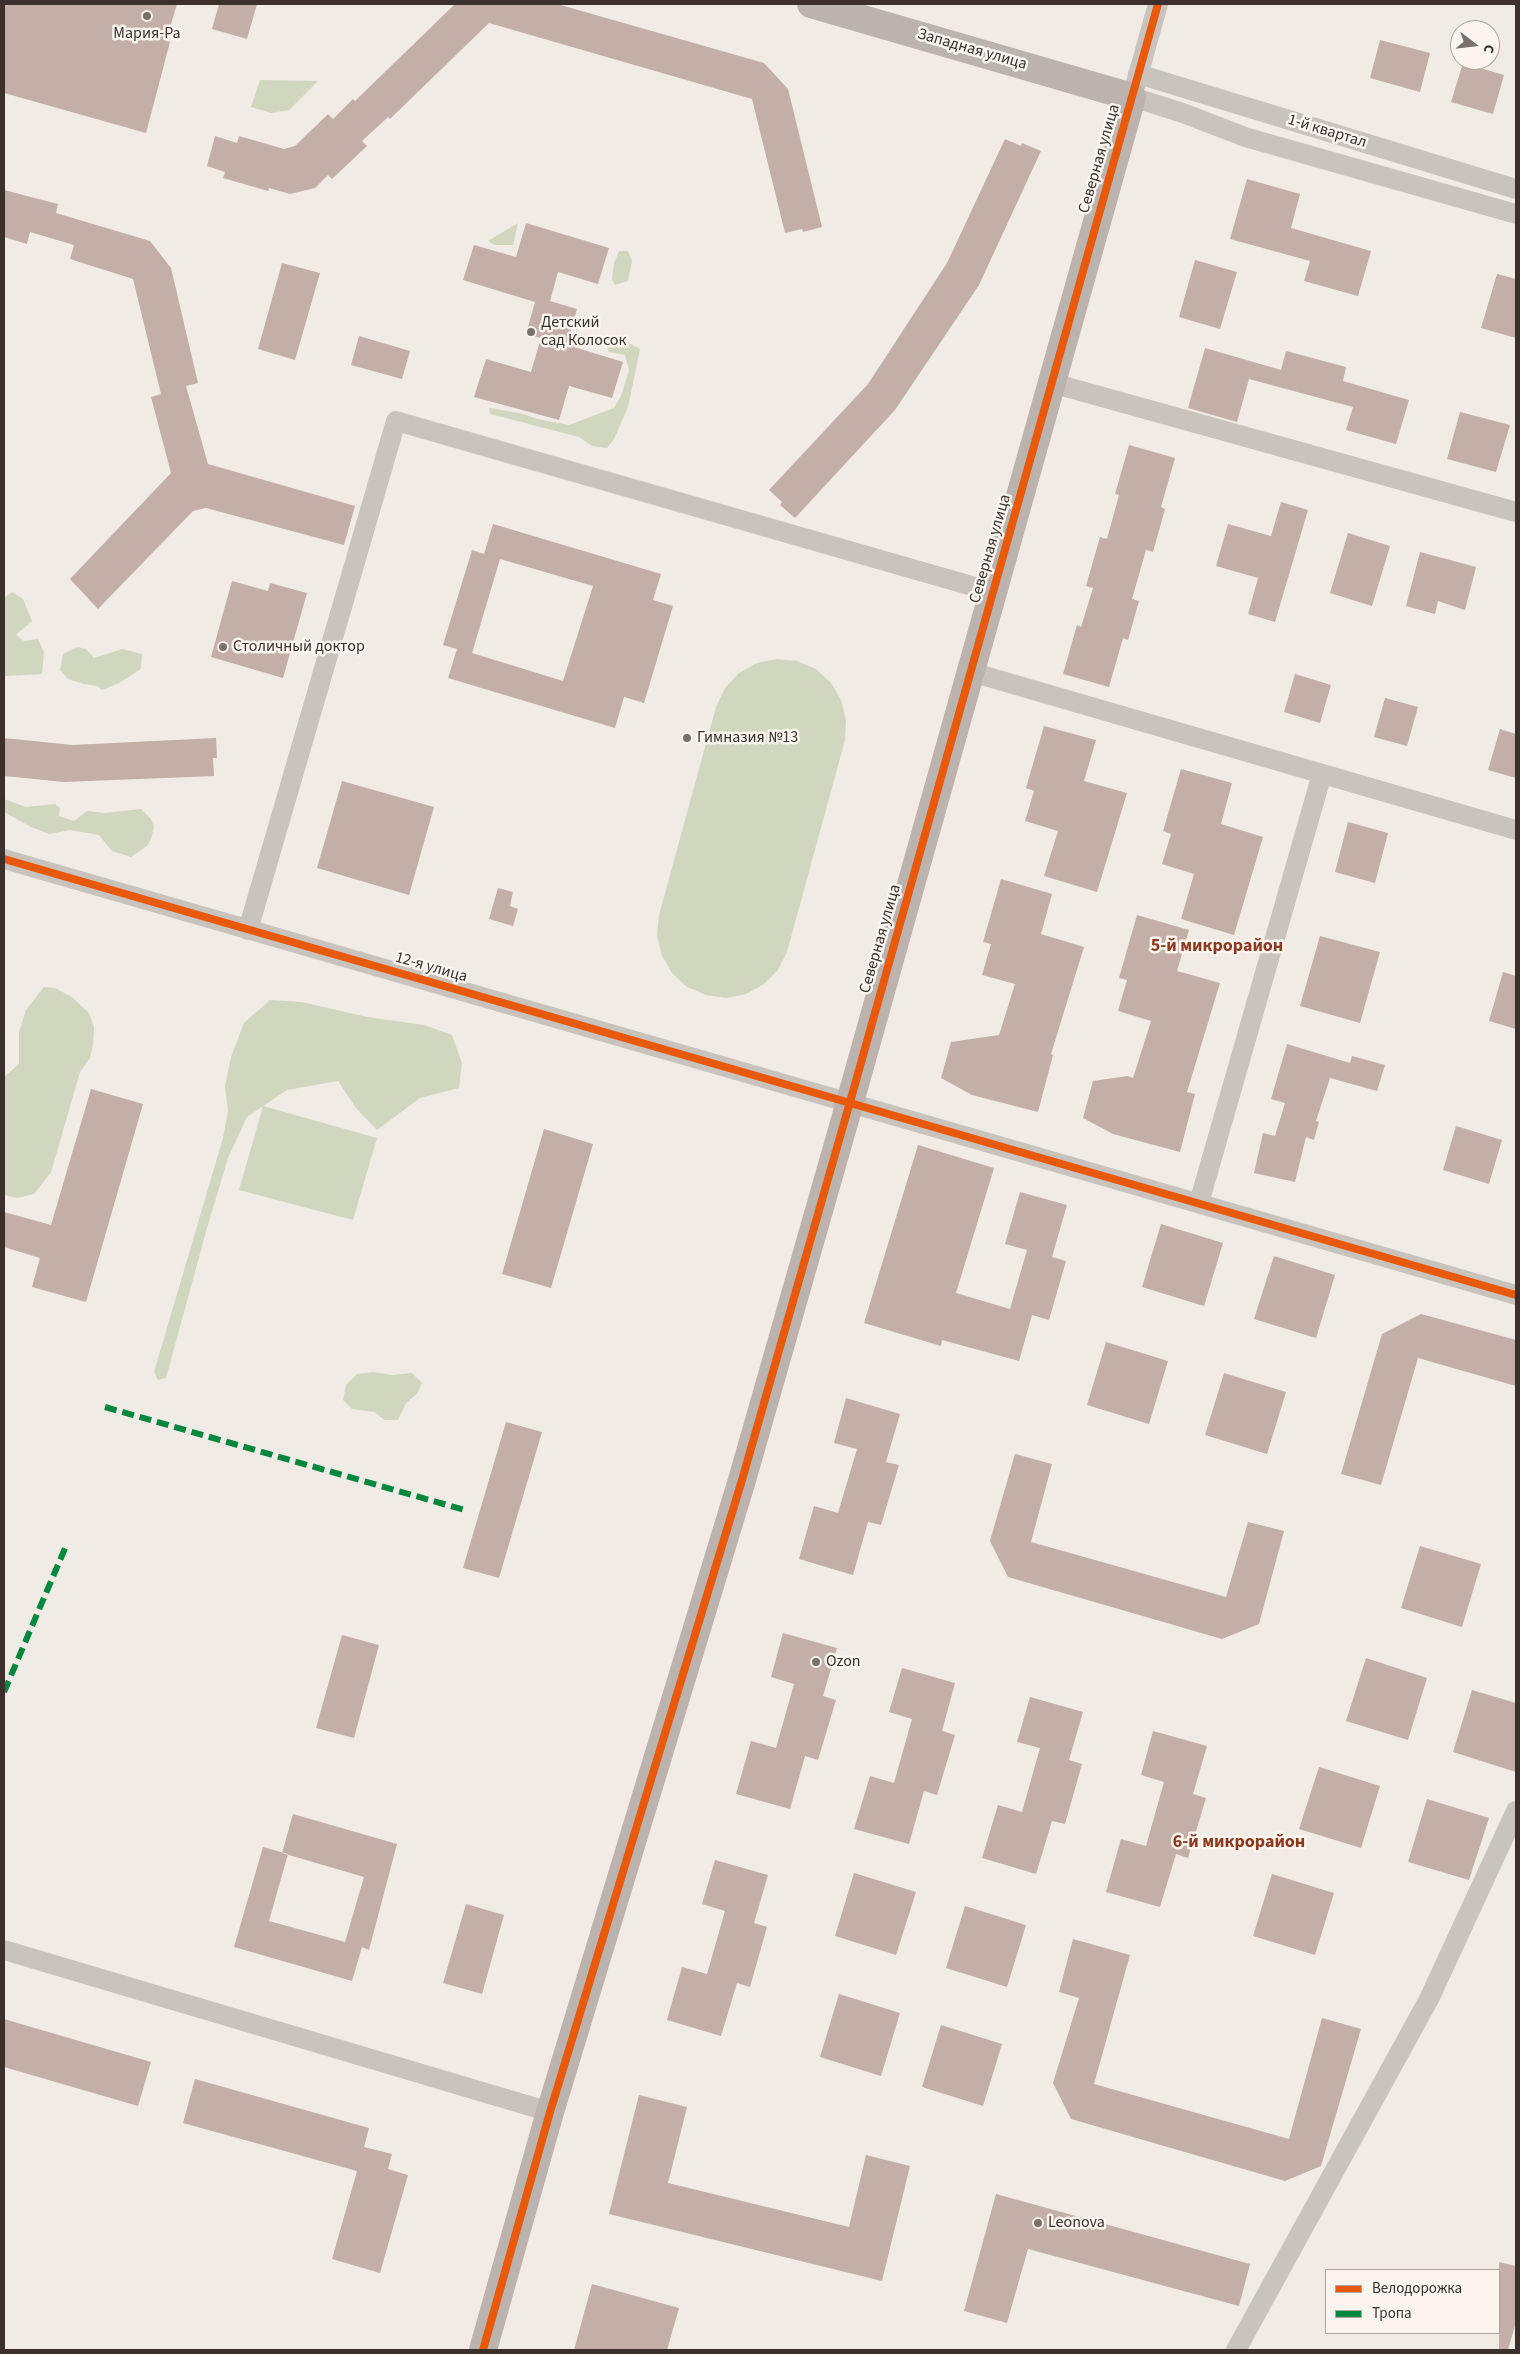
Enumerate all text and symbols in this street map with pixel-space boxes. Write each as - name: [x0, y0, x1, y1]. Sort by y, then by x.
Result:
- marker: Мария-Ра: [141, 10, 153, 22]
- north arrow: [1450, 20, 1500, 70]
- place label: Мария-Ра: [113, 24, 181, 44]
- street label: Западная улица: [915, 25, 1029, 75]
- text: С: [1478, 42, 1499, 56]
- street label: Северная улица: [1075, 102, 1125, 216]
- street label: 1-й квартал: [1285, 111, 1369, 153]
- place label: Детский сад Колосок: [541, 313, 626, 351]
- marker: Детский сад Колосок: [525, 326, 537, 338]
- street label: Северная улица: [966, 492, 1016, 606]
- place label: Столичный доктор: [233, 637, 365, 657]
- marker: Столичный доктор: [217, 641, 229, 653]
- place label: Гимназия №13: [697, 728, 798, 748]
- marker: Гимназия №13: [681, 732, 693, 744]
- street label: Северная улица: [856, 882, 906, 996]
- district label: 5-й микрорайон: [1151, 936, 1283, 958]
- street label: 12-я улица: [393, 949, 469, 987]
- place label: Ozon: [826, 1652, 861, 1672]
- marker: Ozon: [810, 1656, 822, 1668]
- district label: 6-й микрорайон: [1173, 1832, 1305, 1854]
- place label: Leonova: [1048, 2213, 1105, 2233]
- marker: Leonova: [1032, 2217, 1044, 2229]
- legend: [1325, 2269, 1500, 2334]
- text: Велодорожка: [1372, 2278, 1462, 2299]
- text: Тропа: [1372, 2303, 1412, 2324]

